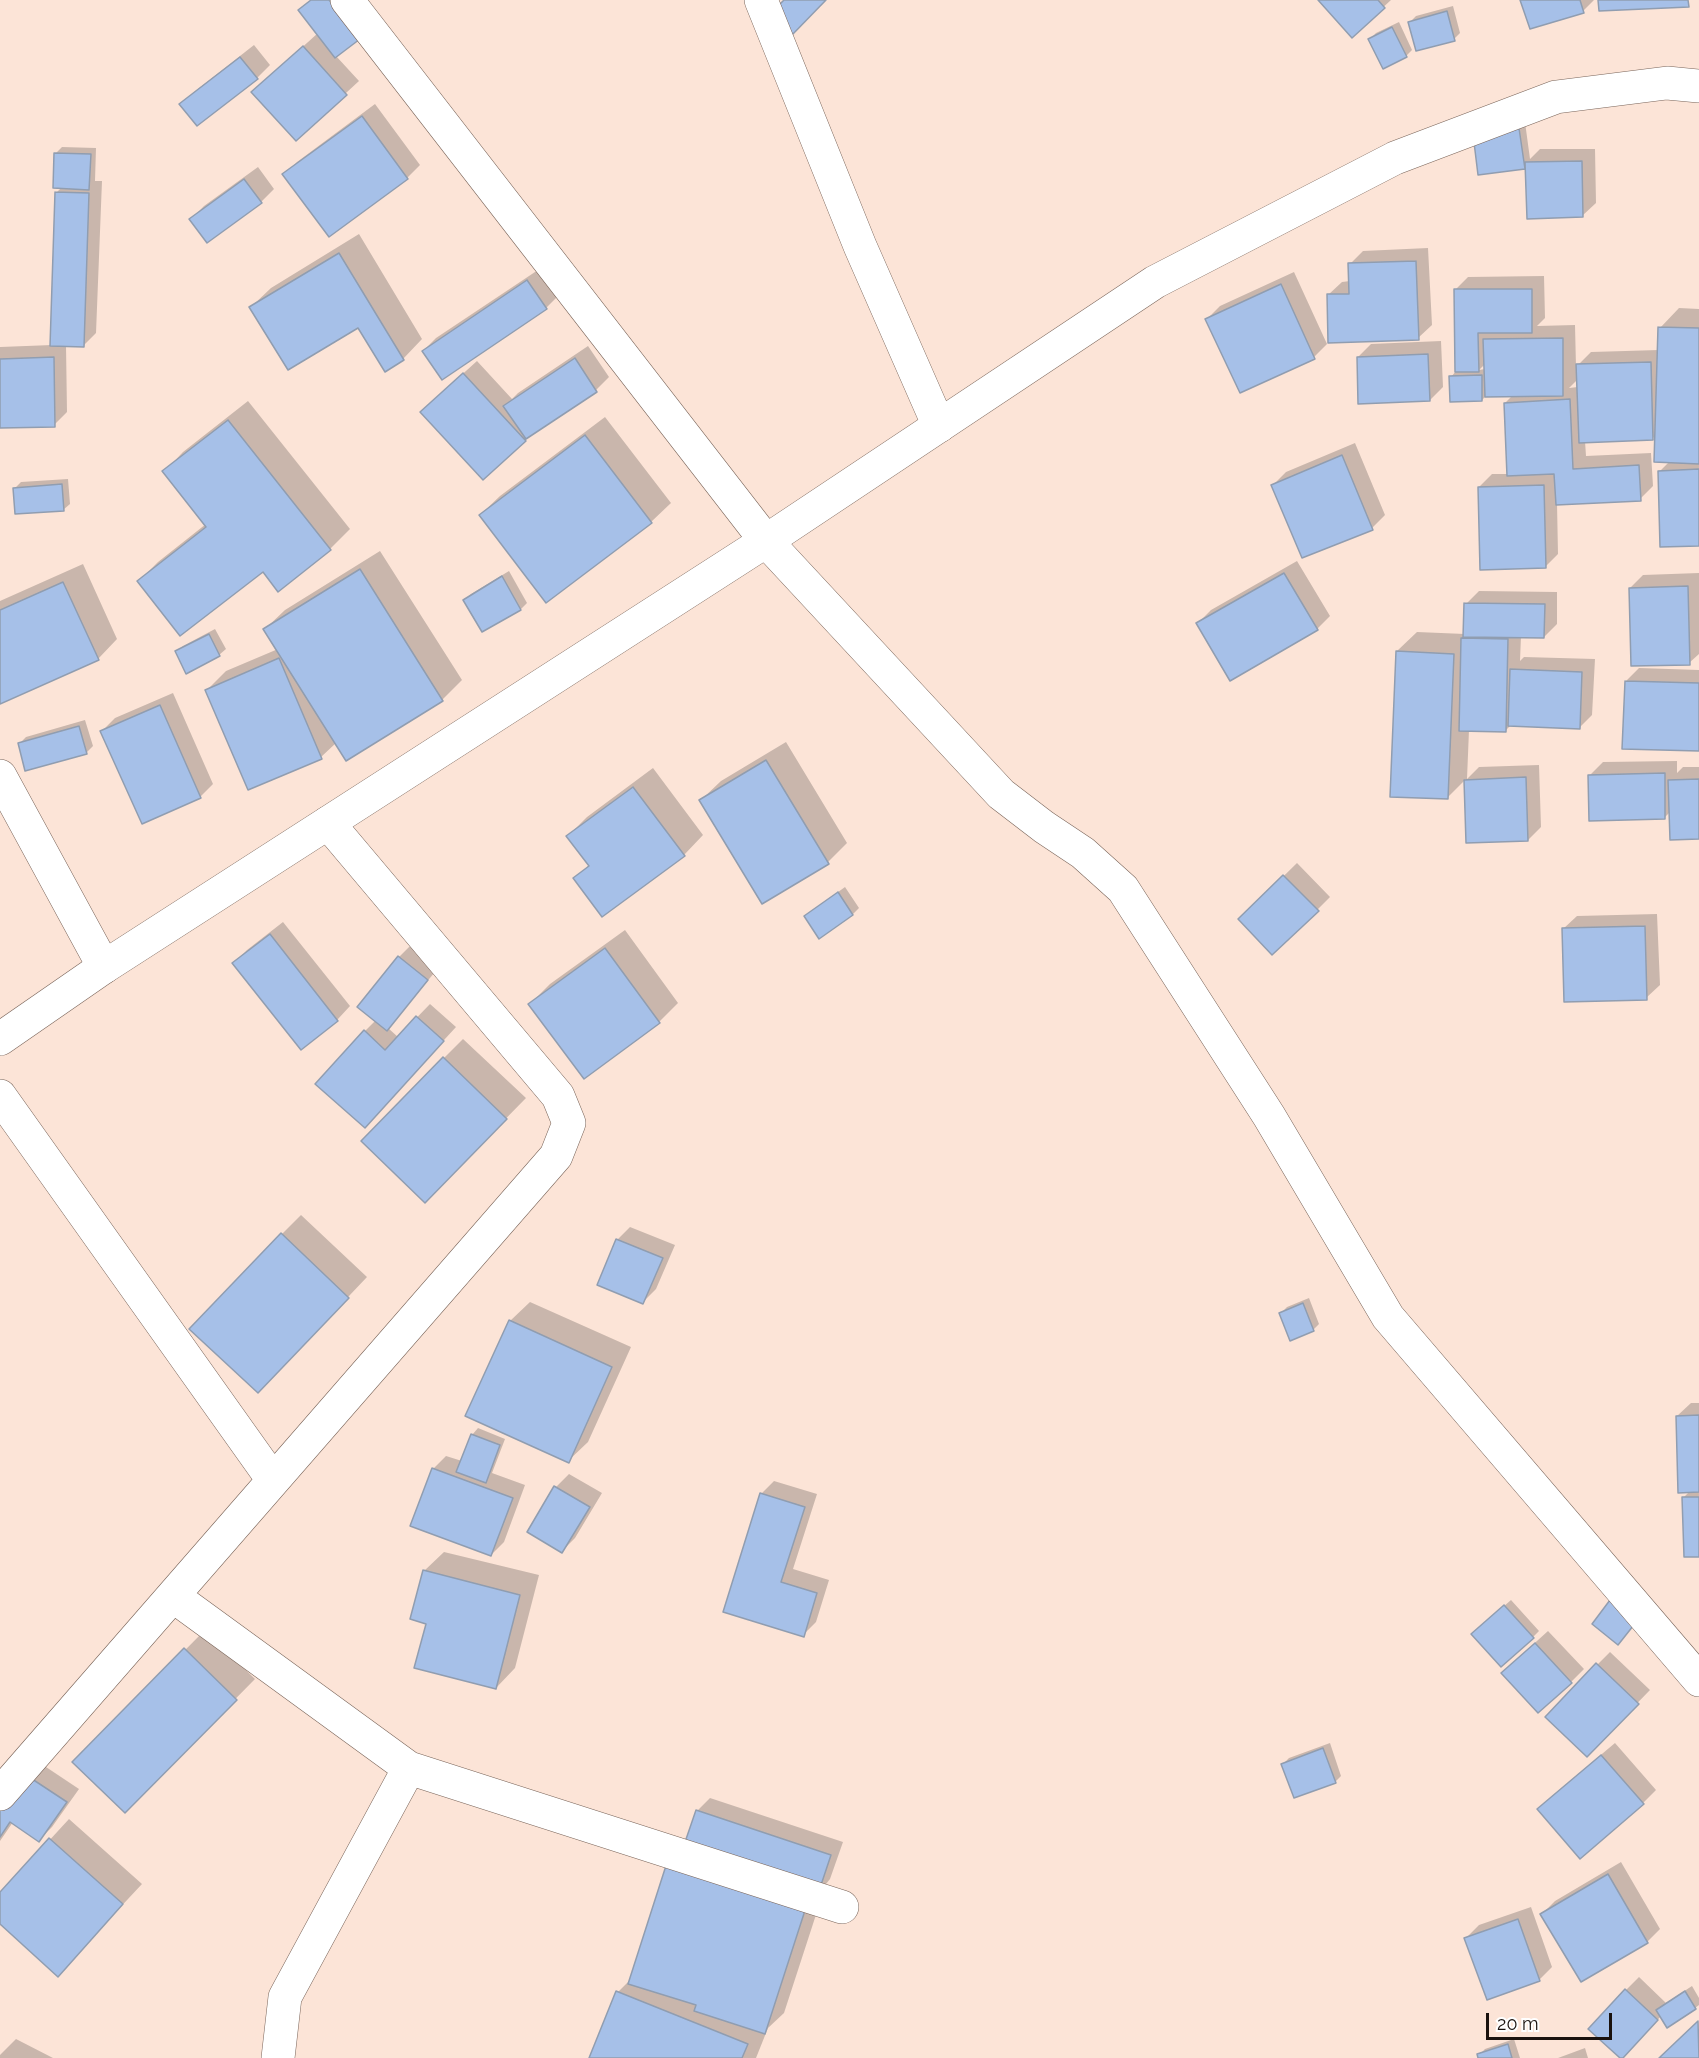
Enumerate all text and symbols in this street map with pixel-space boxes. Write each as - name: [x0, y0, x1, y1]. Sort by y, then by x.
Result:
- scale bar: [1489, 2001, 1615, 2039]
- text: 20 m: [1497, 2013, 1539, 2034]

